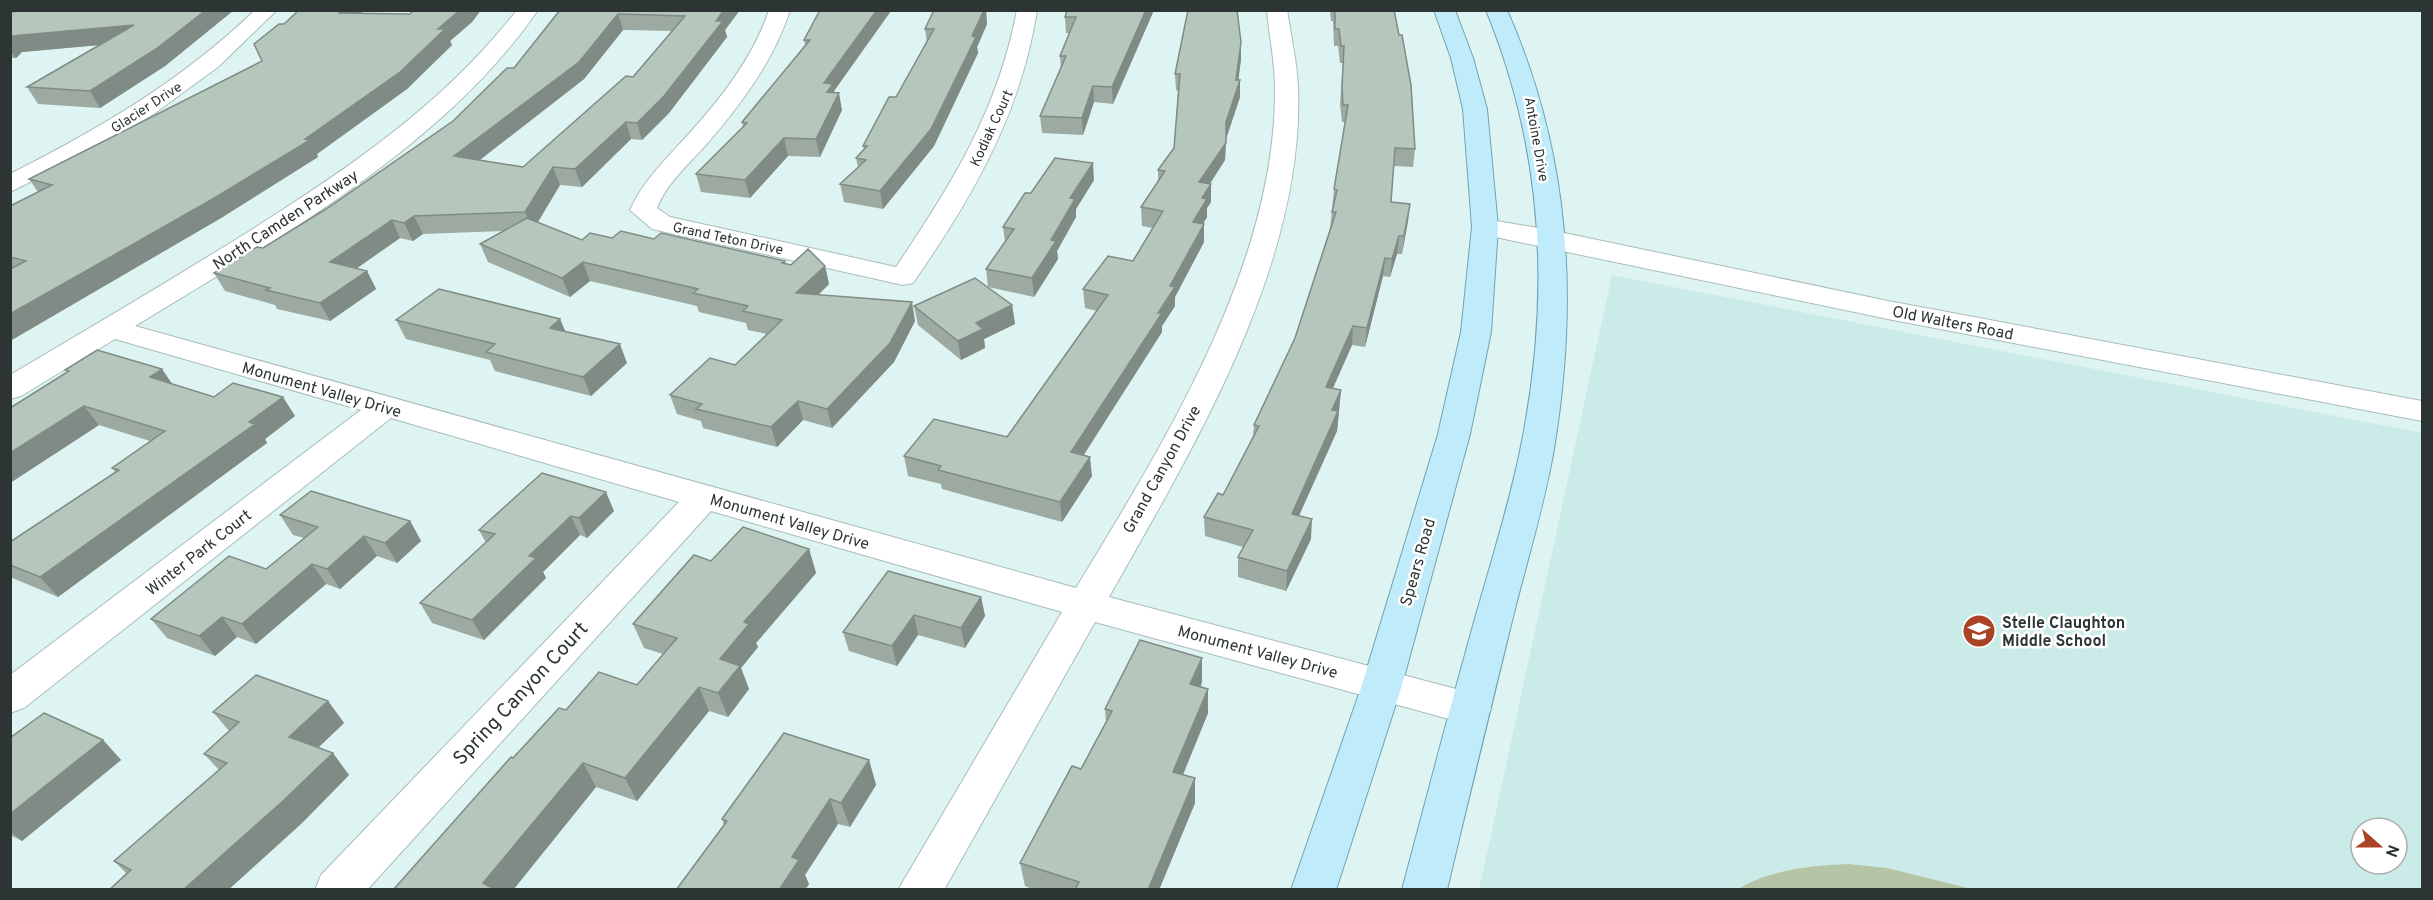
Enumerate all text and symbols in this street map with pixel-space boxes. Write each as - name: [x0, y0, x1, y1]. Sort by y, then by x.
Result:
- street label: Glacier Drive: [108, 79, 185, 137]
- street label: Kodiak Court: [967, 88, 1017, 170]
- street label: Antoine Drive: [1520, 96, 1551, 183]
- street label: North Camden Parkway: [210, 166, 363, 275]
- street label: Grand Teton Drive: [671, 219, 785, 259]
- street label: Old Walters Road: [1890, 302, 2015, 346]
- street label: Monument Valley Drive: [239, 359, 403, 423]
- street label: Grand Canyon Drive: [1119, 402, 1206, 538]
- street label: Monument Valley Drive: [707, 491, 871, 555]
- street label: Winter Park Court: [142, 506, 256, 601]
- street label: Spears Road: [1397, 516, 1441, 609]
- school or university icon: Stelle Claughton Middle School: [1961, 613, 1997, 649]
- place label: Stelle Claughton Middle School: [2002, 614, 2125, 652]
- street label: Spring Canyon Court: [448, 617, 595, 772]
- street label: Monument Valley Drive: [1175, 622, 1340, 684]
- north arrow: [2349, 816, 2409, 876]
- text: N: [2380, 842, 2403, 860]

